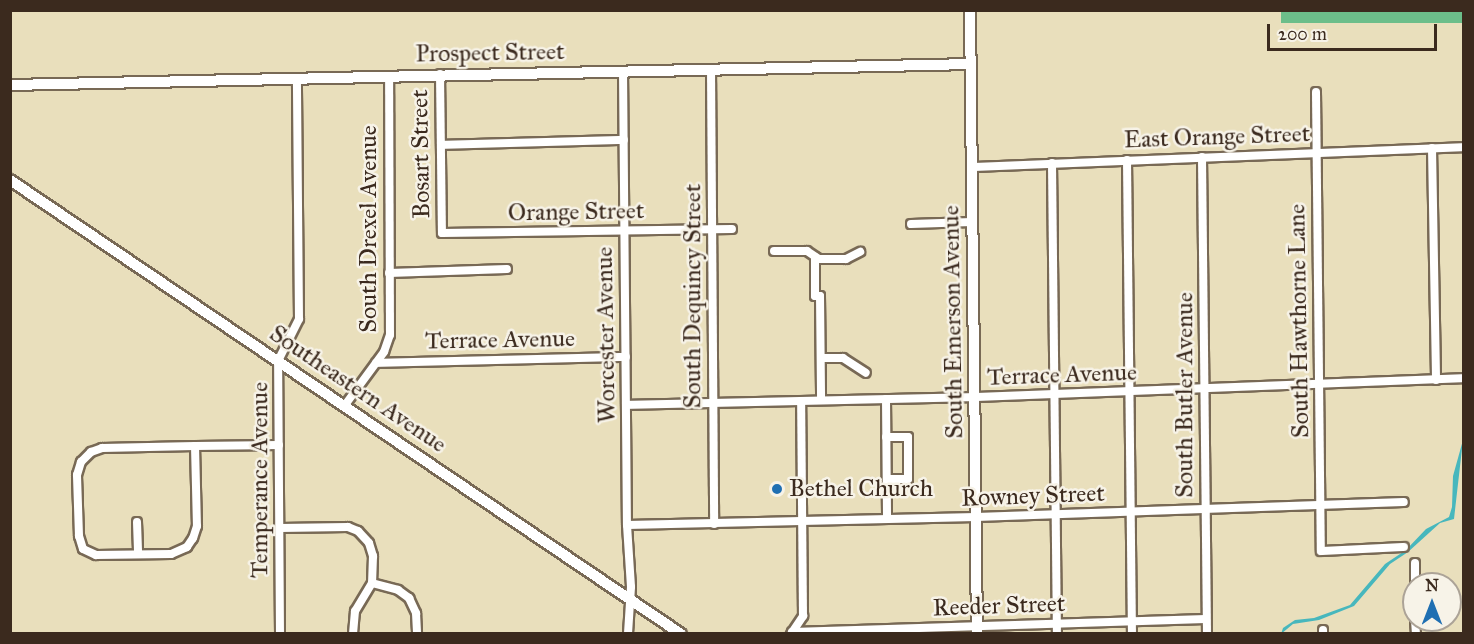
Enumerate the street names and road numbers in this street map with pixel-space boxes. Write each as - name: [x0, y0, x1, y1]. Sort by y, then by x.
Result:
- street label: Prospect Street: [415, 37, 565, 69]
- street label: Bosart Street: [405, 89, 437, 219]
- street label: East Orange Street: [1123, 119, 1311, 155]
- street label: South Drexel Avenue: [355, 125, 383, 333]
- street label: South Dequincy Street: [679, 184, 707, 408]
- street label: Orange Street: [508, 196, 644, 228]
- street label: South Hawthorne Lane: [1283, 204, 1315, 438]
- street label: South Emerson Avenue: [937, 205, 969, 439]
- street label: Worcester Avenue: [590, 247, 622, 423]
- street label: South Butler Avenue: [1171, 292, 1199, 498]
- street label: Southeastern Avenue: [264, 319, 452, 459]
- street label: Terrace Avenue: [425, 324, 575, 356]
- street label: Terrace Avenue: [987, 358, 1137, 392]
- street label: Temperance Avenue: [246, 382, 274, 578]
- street label: Rowney Street: [961, 479, 1105, 513]
- street label: Reeder Street: [932, 589, 1066, 623]

